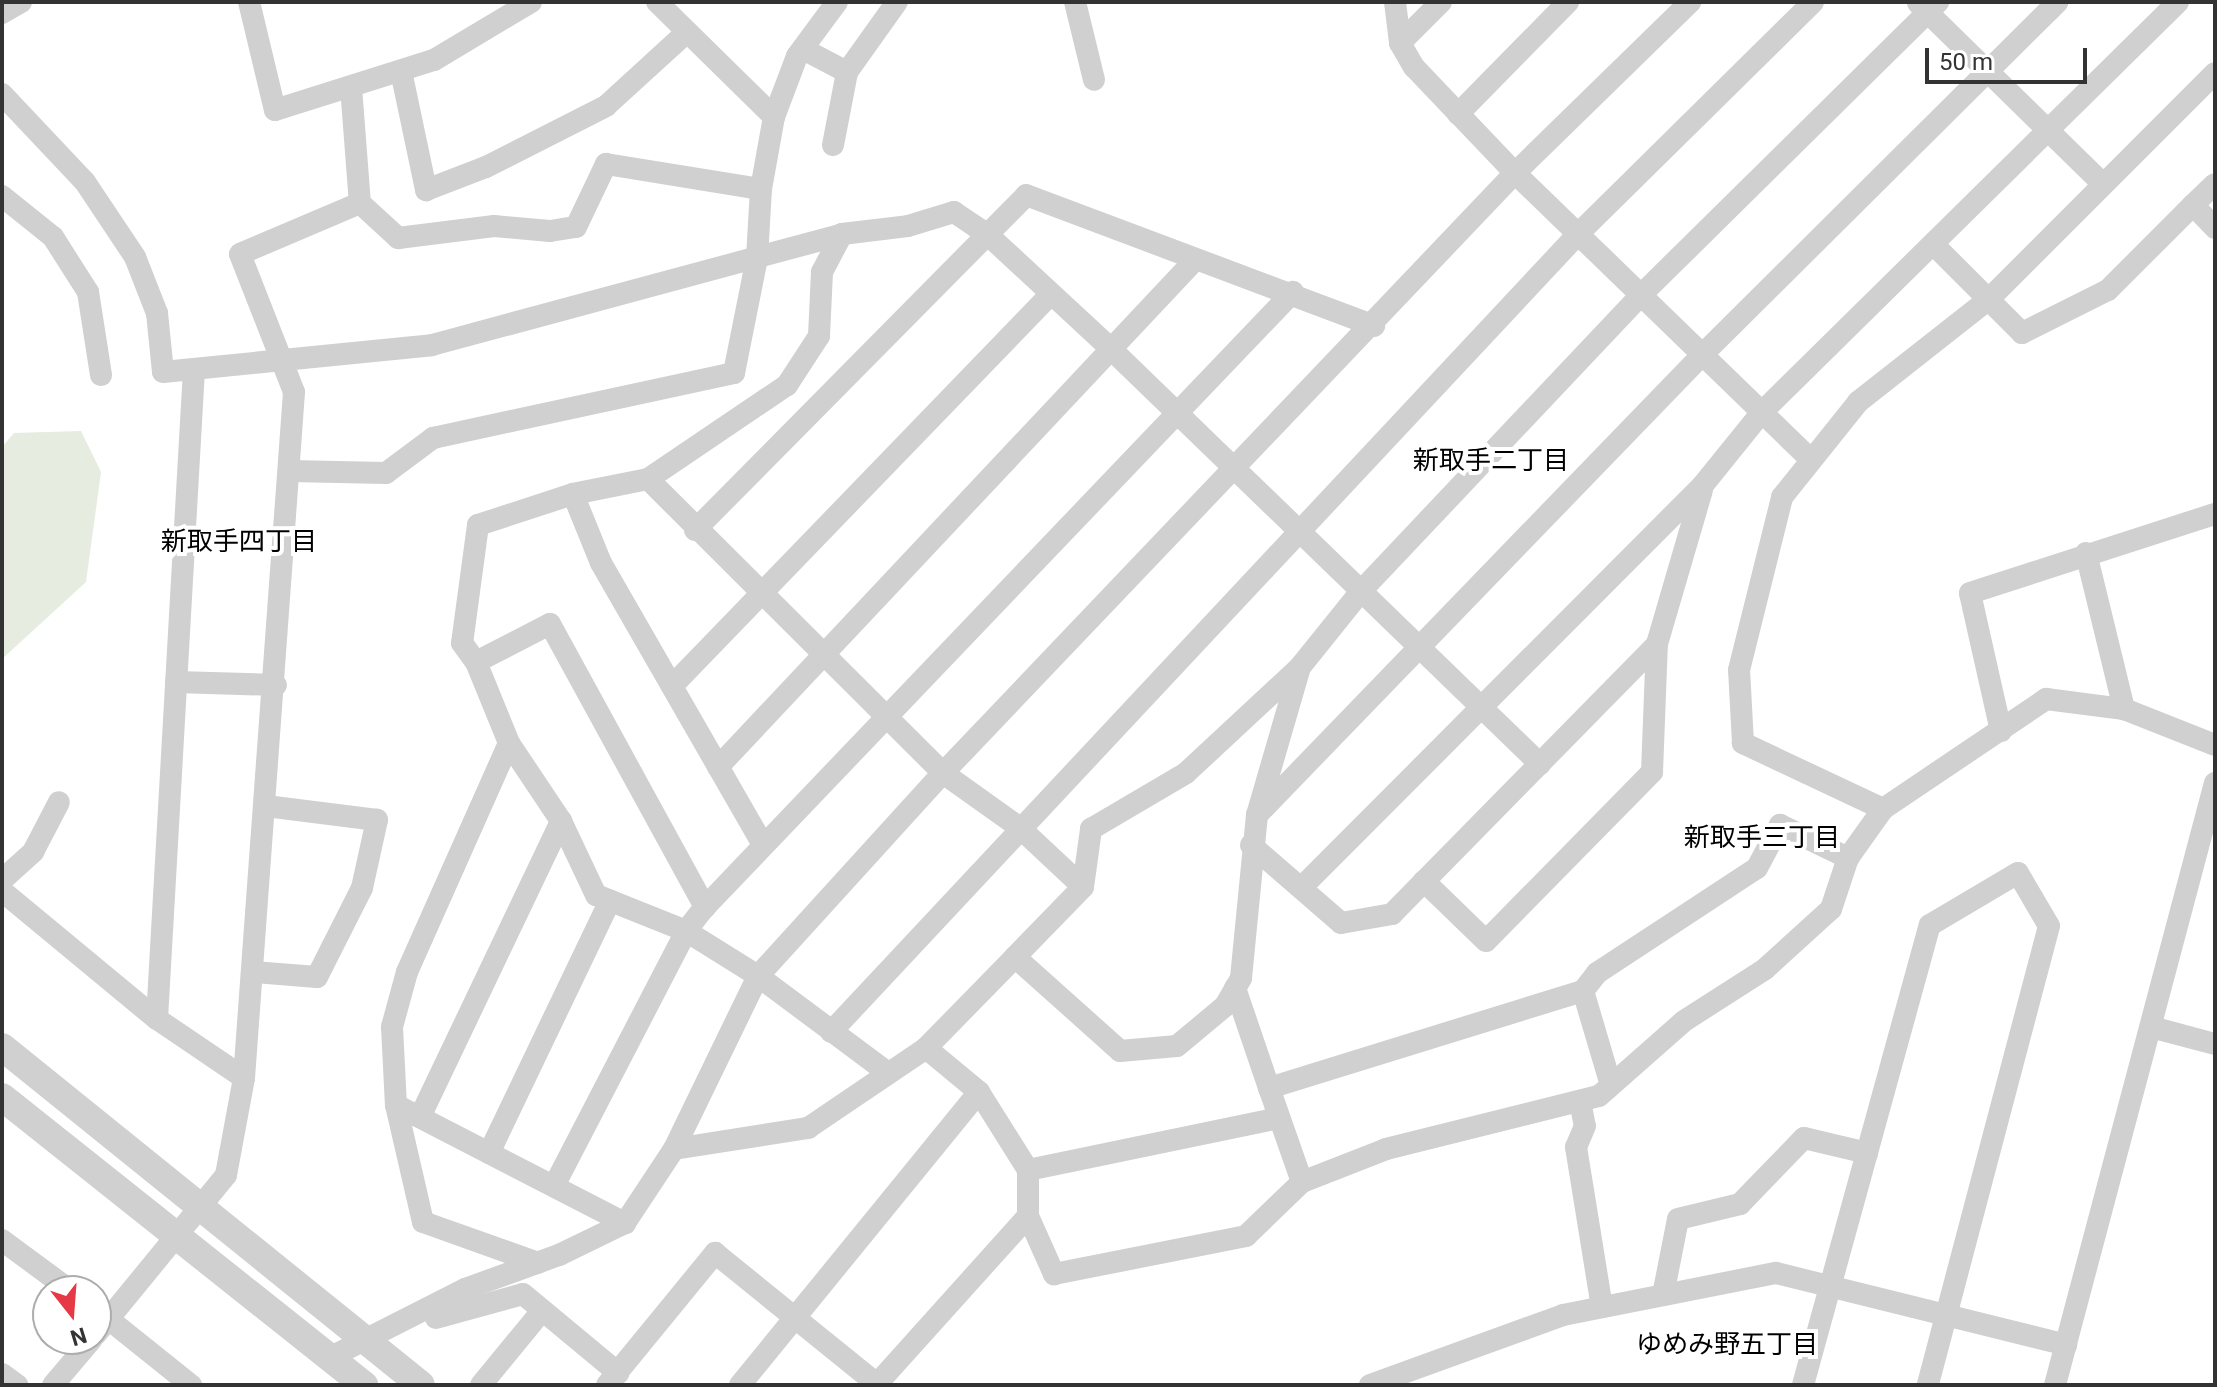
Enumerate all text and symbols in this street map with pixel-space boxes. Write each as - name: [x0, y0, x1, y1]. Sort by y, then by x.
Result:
- scale bar: [1929, 32, 2091, 82]
- text: 50 m: [1939, 48, 1993, 76]
- district label: 新取手二丁目: [1413, 445, 1569, 477]
- district label: 新取手四丁目: [161, 526, 317, 558]
- district label: 新取手三丁目: [1684, 822, 1840, 854]
- north arrow: [32, 1275, 112, 1355]
- text: N: [67, 1322, 90, 1351]
- district label: ゆめみ野五丁目: [1636, 1329, 1818, 1361]

